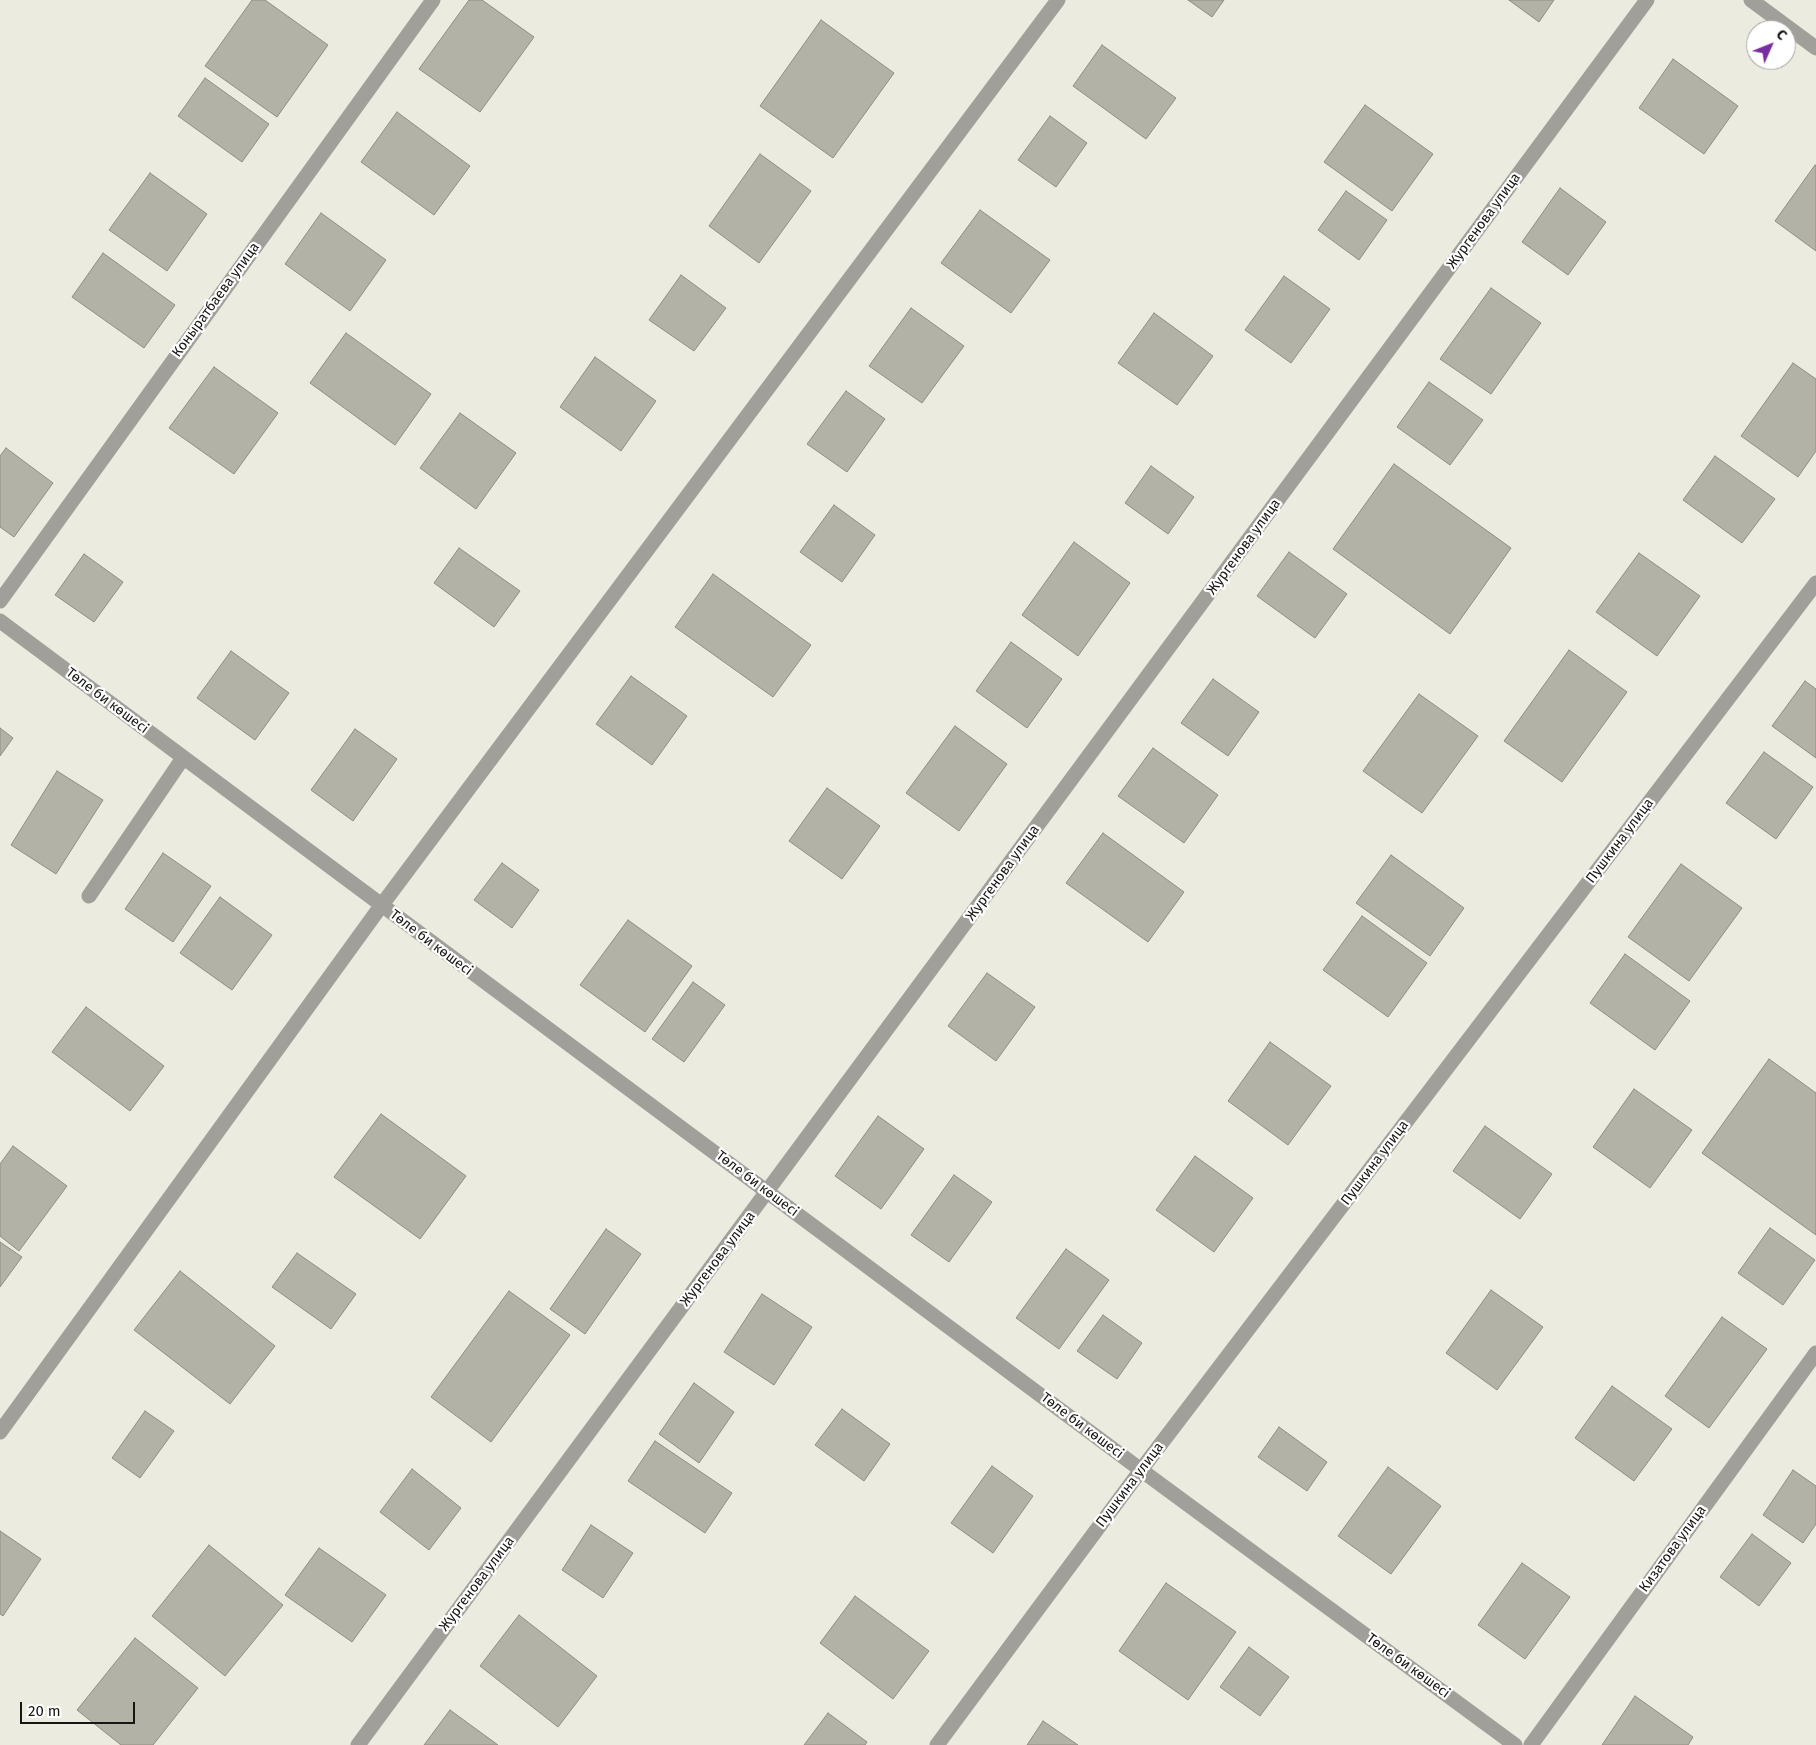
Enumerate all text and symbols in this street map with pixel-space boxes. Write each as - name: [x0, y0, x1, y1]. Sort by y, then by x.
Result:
- north arrow: [1746, 20, 1796, 70]
- text: С: [1773, 26, 1790, 44]
- street label: Жургенова улица: [1444, 170, 1524, 272]
- street label: Коныратбаева улица: [169, 239, 263, 361]
- street label: Жургенова улица: [1204, 496, 1284, 598]
- street label: Төле би көшесі: [62, 665, 152, 737]
- street label: Пушкина улица: [1583, 795, 1657, 887]
- street label: Жургенова улица: [963, 822, 1043, 924]
- street label: Төле би көшесі: [386, 907, 476, 979]
- street label: Пушкина улица: [1338, 1117, 1412, 1209]
- street label: Төле би көшесі: [712, 1148, 802, 1220]
- street label: Жургенова улица: [677, 1208, 759, 1310]
- street label: Төле би көшесі: [1037, 1390, 1127, 1462]
- street label: Пушкина улица: [1093, 1439, 1167, 1531]
- street label: Кизатова улица: [1636, 1502, 1710, 1596]
- street label: Жургенова улица: [436, 1533, 518, 1635]
- street label: Төле би көшесі: [1363, 1630, 1453, 1702]
- scale bar: [22, 1692, 138, 1724]
- text: 20 m: [28, 1702, 61, 1720]

